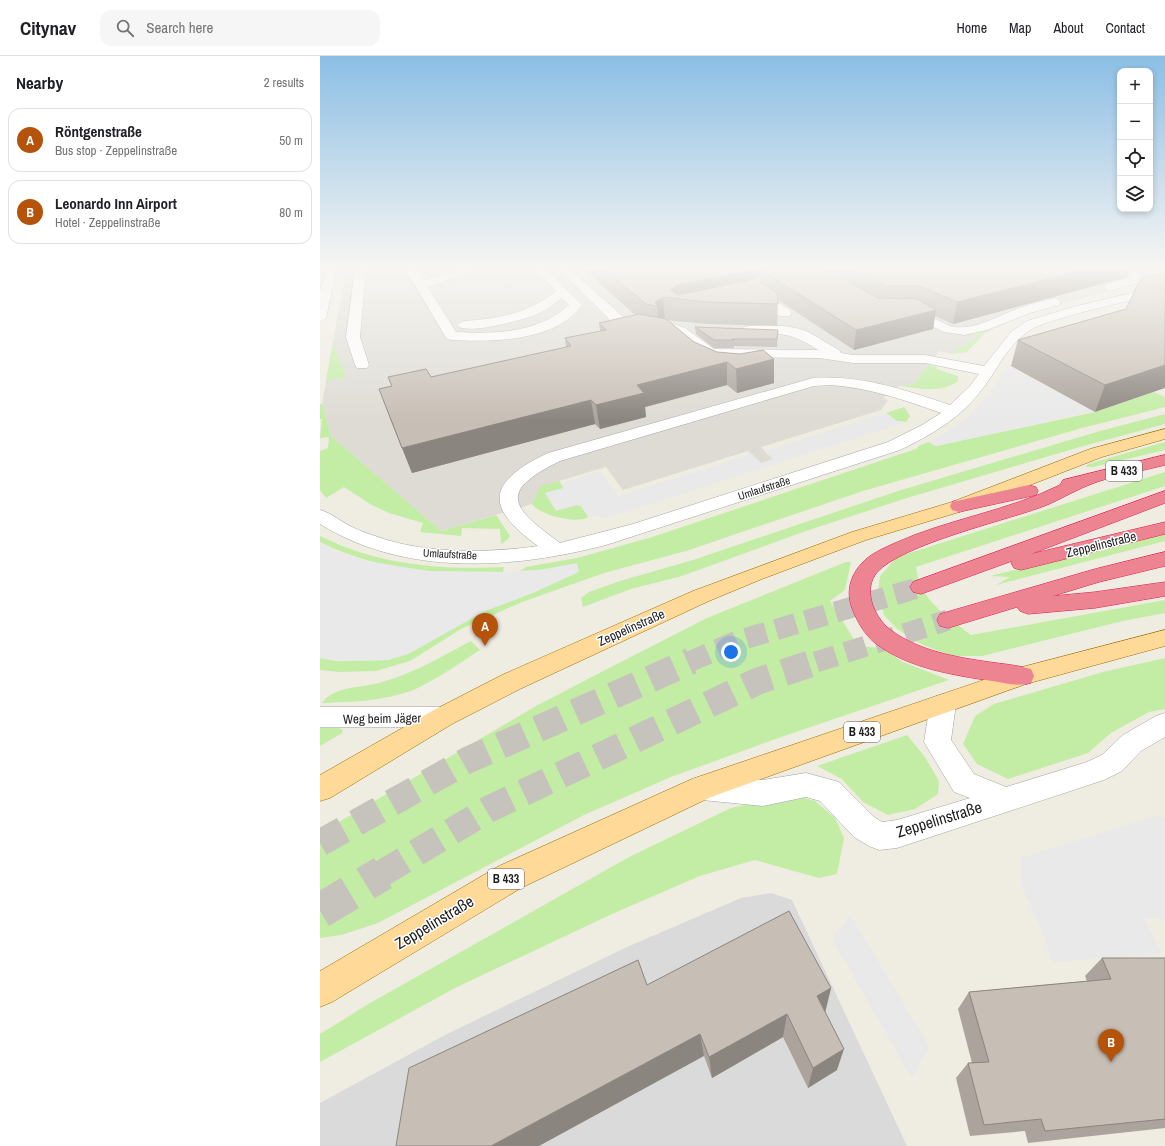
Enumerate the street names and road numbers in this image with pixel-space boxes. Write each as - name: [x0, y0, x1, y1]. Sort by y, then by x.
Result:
- road number: B 433: [1106, 461, 1142, 481]
- street label: Umlaufstraße: [736, 473, 792, 503]
- street label: Zeppelinstraße: [1064, 528, 1138, 561]
- street label: Umlaufstraße: [423, 546, 477, 562]
- street label: Zeppelinstraße: [595, 605, 667, 650]
- street label: Weg beim Jäger: [343, 709, 422, 728]
- road number: B 433: [844, 722, 880, 742]
- street label: Zeppelinstraße: [894, 796, 984, 842]
- road number: B 433: [488, 869, 524, 889]
- street label: Zeppelinstraße: [391, 890, 477, 954]

